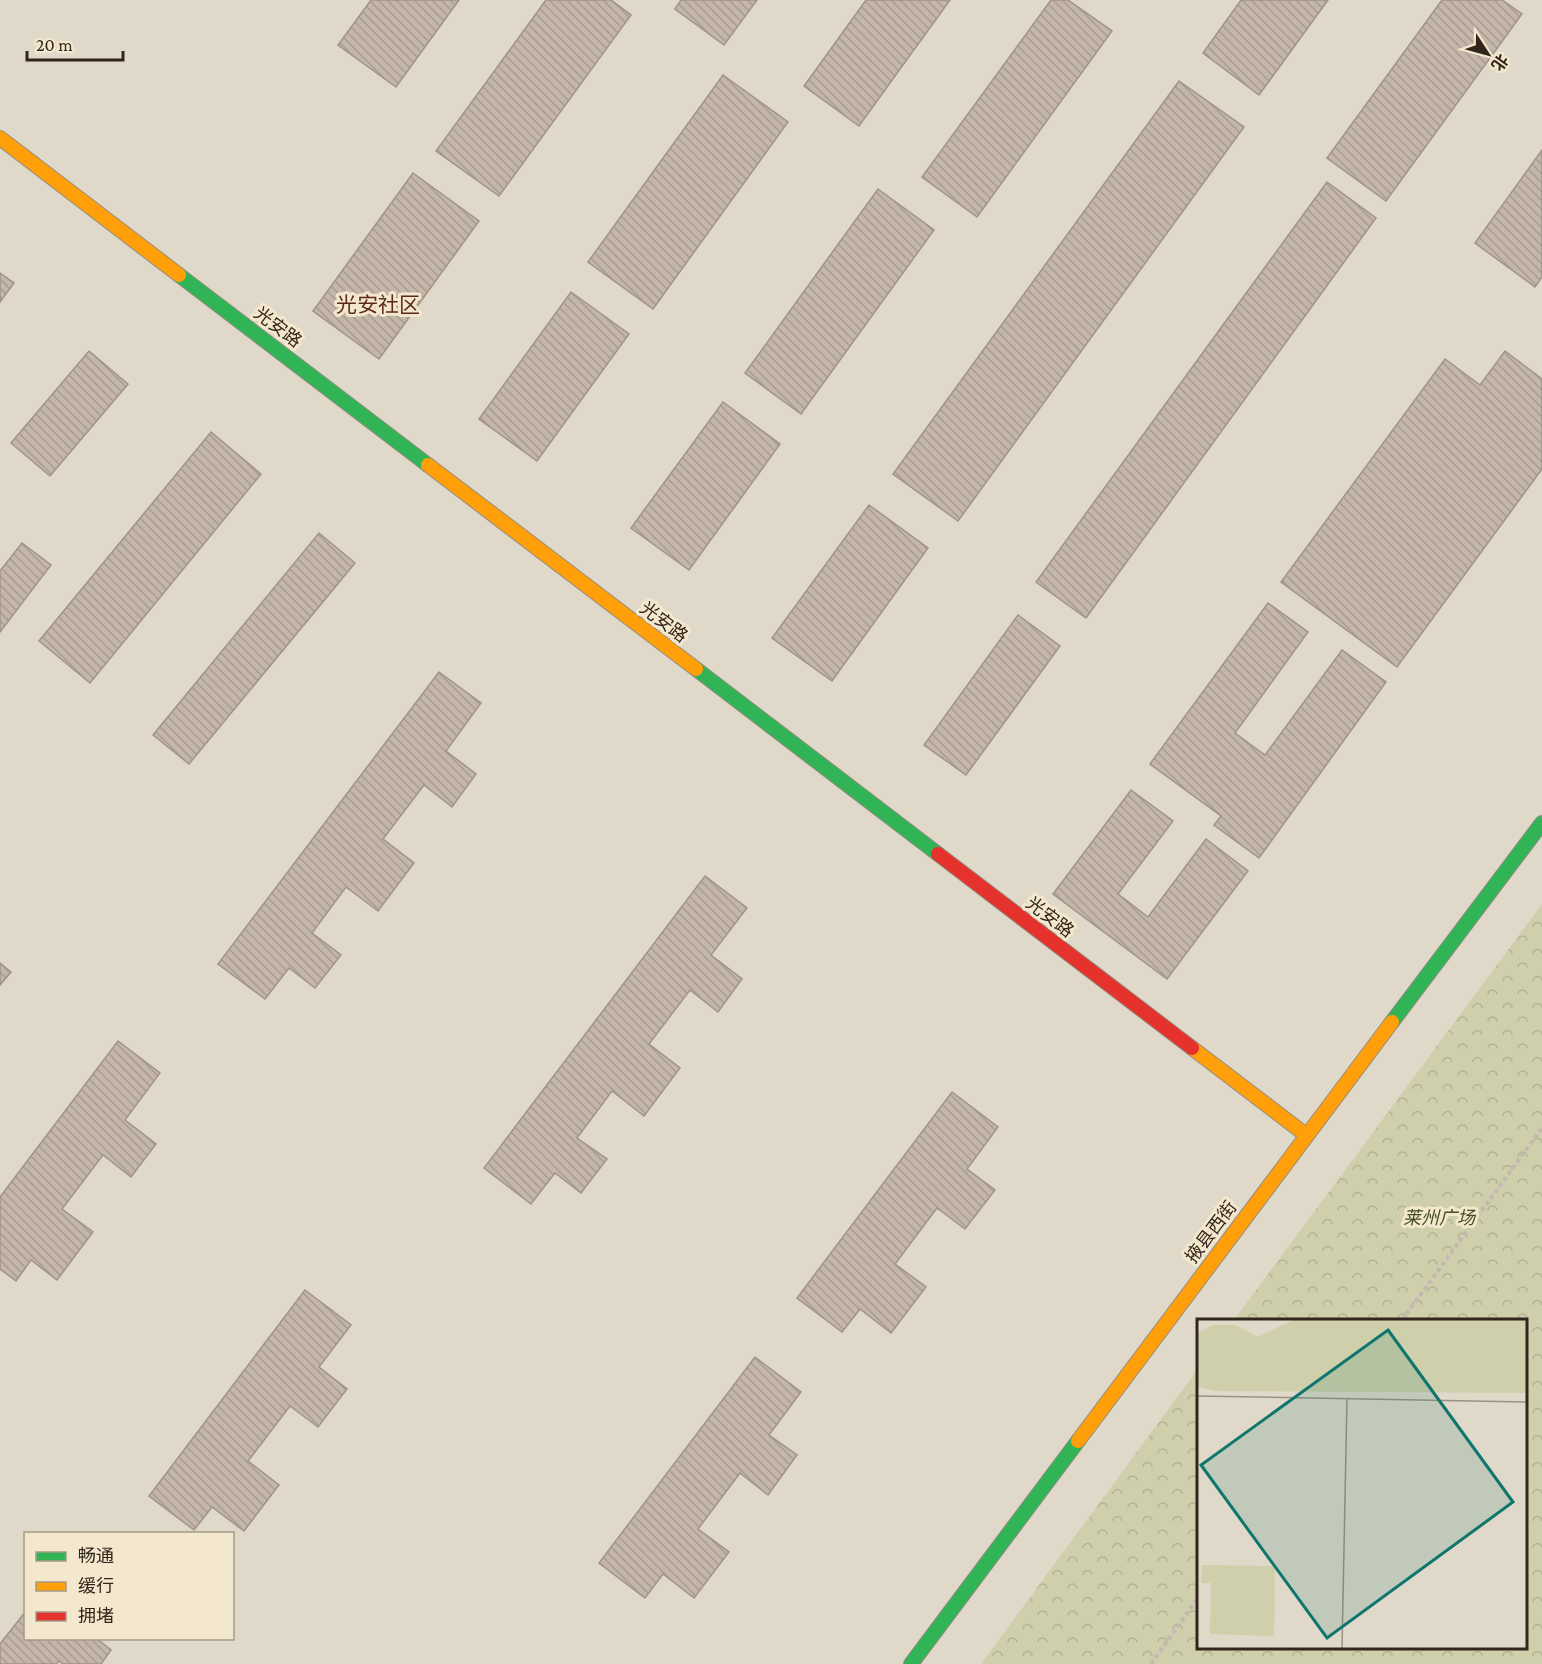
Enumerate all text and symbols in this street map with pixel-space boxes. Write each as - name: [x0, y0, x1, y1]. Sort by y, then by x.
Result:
- scale bar: [27, 24, 123, 62]
- north arrow: [1458, 24, 1518, 84]
- text: 20 m: [36, 35, 73, 55]
- text: 北: [1488, 51, 1511, 74]
- district label: 光安社区: [336, 293, 420, 317]
- street label: 光安路: [250, 303, 306, 351]
- street label: 光安路: [636, 598, 692, 646]
- street label: 光安路: [1022, 893, 1078, 941]
- street label: 掖县西街: [1181, 1197, 1241, 1267]
- park label: 莱州广场: [1403, 1208, 1477, 1228]
- inset map: [1197, 1319, 1527, 1649]
- legend: [24, 1532, 234, 1640]
- text: 畅通: [78, 1546, 114, 1566]
- text: 缓行: [78, 1576, 114, 1596]
- text: 拥堵: [78, 1606, 114, 1626]

